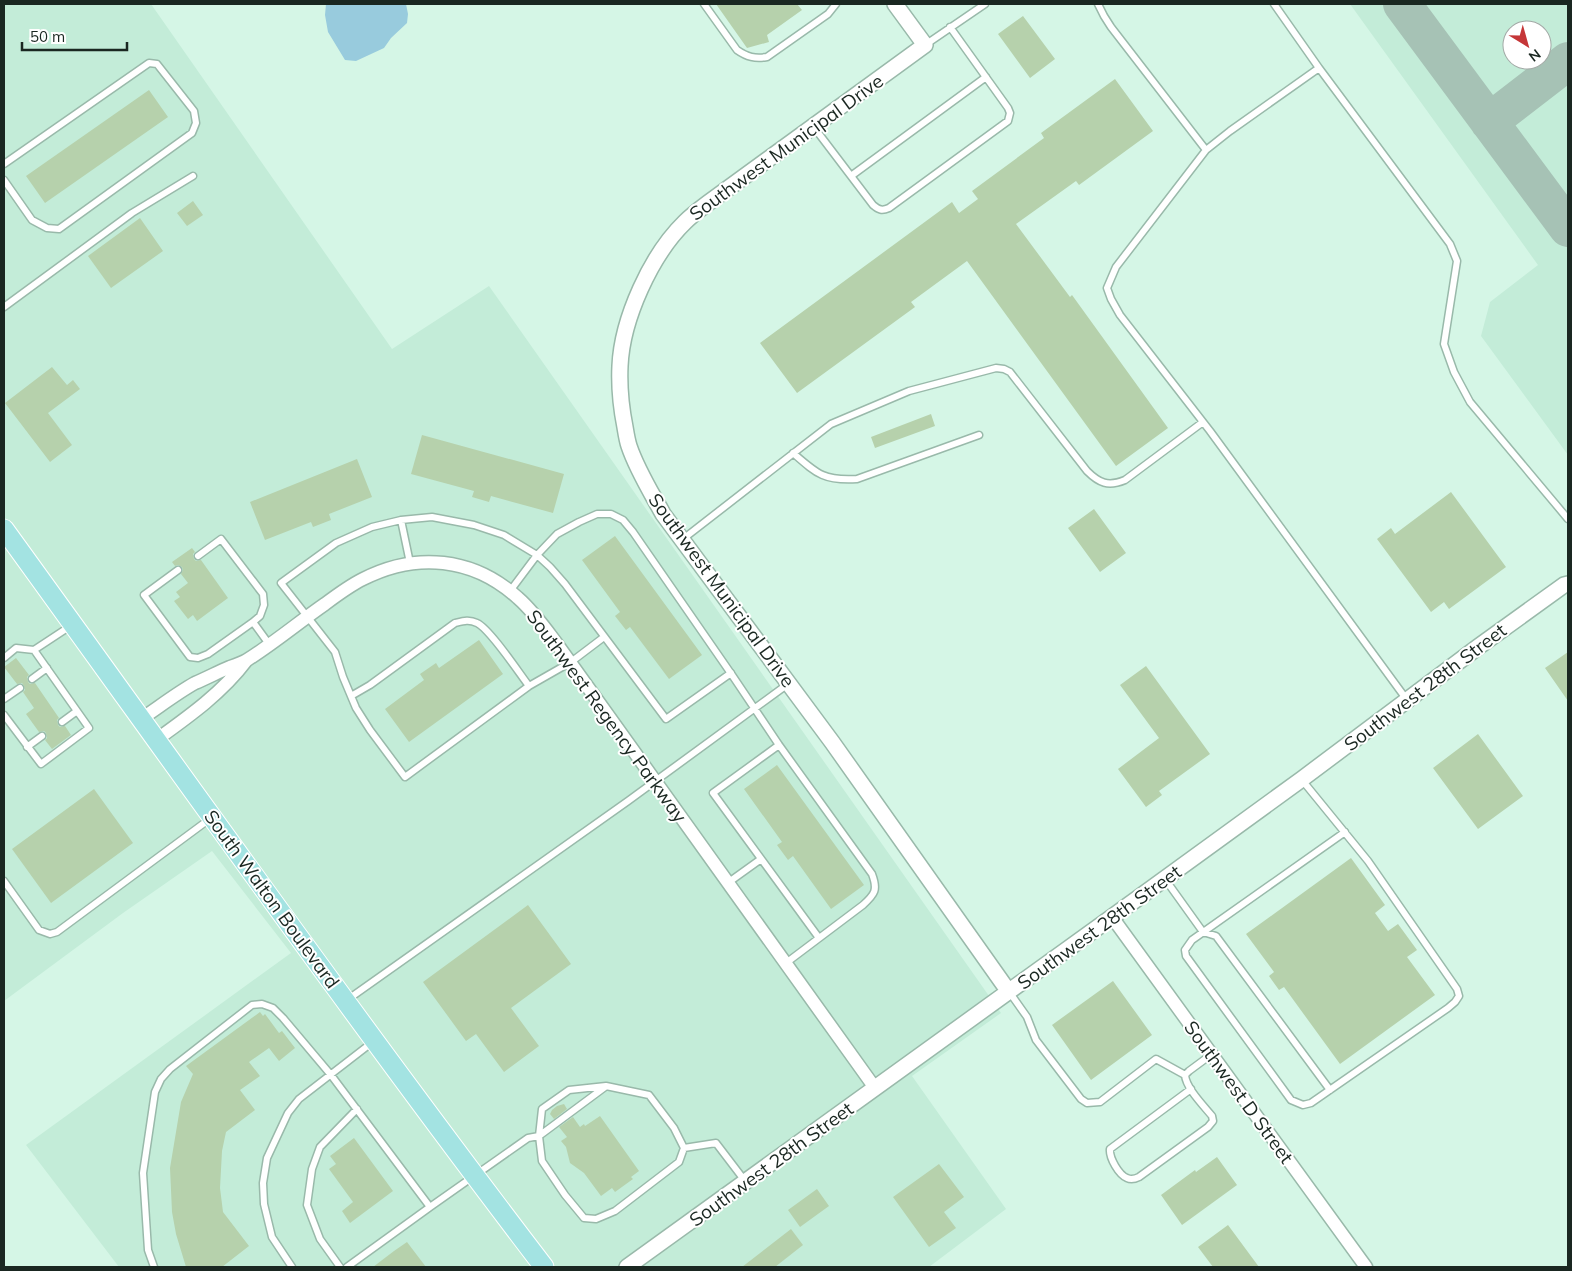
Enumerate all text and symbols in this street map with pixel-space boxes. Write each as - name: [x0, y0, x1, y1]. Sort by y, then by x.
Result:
- scale bar: [22, 20, 128, 52]
- north arrow: [1502, 20, 1552, 70]
- text: 50 m: [30, 27, 65, 46]
- text: N: [1525, 45, 1544, 66]
- street label: Southwest Municipal Drive: [684, 69, 888, 225]
- street label: Southwest Municipal Drive: [644, 488, 800, 692]
- street label: Southwest Regency Parkway: [522, 605, 692, 827]
- street label: Southwest 28th Street: [1339, 618, 1511, 756]
- street label: South Walton Boulevard: [199, 805, 345, 993]
- street label: Southwest 28th Street: [1012, 859, 1186, 995]
- street label: Southwest D Street: [1179, 1016, 1299, 1168]
- street label: Southwest 28th Street: [684, 1096, 858, 1232]

